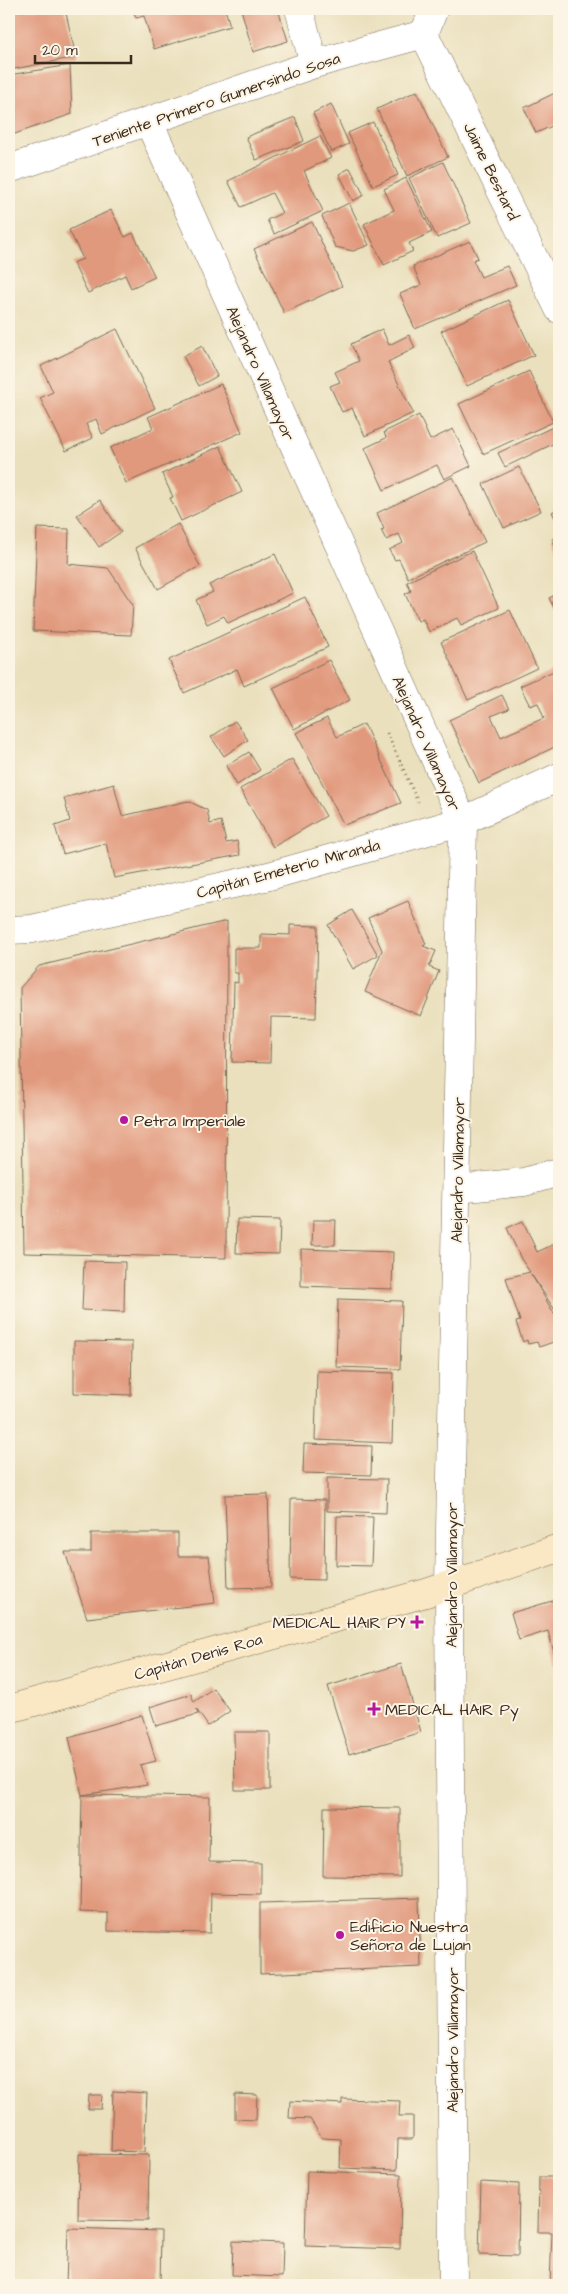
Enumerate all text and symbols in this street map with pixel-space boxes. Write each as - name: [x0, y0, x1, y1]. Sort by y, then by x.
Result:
- scale bar: [35, 32, 131, 64]
- text: 20 m: [42, 40, 78, 61]
- street label: Teniente Primero Gumersindo Sosa: [90, 47, 343, 153]
- street label: Jaime Bestard: [458, 119, 524, 224]
- street label: Alejandro Villamayor: [219, 302, 300, 445]
- street label: Alejandro Villamayor: [385, 672, 466, 815]
- street label: Capitán Emeterio Miranda: [194, 834, 382, 904]
- street label: Alejandro Villamayor: [446, 1097, 471, 1243]
- place label: Petra Imperiale: [134, 1110, 246, 1132]
- marker: Petra Imperiale: [118, 1114, 130, 1126]
- street label: Alejandro Villamayor: [441, 1502, 464, 1648]
- place label: MEDICAL HAIR PY: [273, 1612, 406, 1634]
- marker: MEDICAL HAIR PY: [410, 1615, 424, 1629]
- street label: Capitán Denis Roa: [132, 1628, 265, 1686]
- place label: MEDICAL HAIR Py: [385, 1699, 519, 1722]
- marker: MEDICAL HAIR Py: [367, 1702, 381, 1716]
- place label: Edificio Nuestra Señora de Lujan: [350, 1916, 471, 1956]
- marker: Edificio Nuestra Señora de Lujan: [334, 1929, 346, 1941]
- street label: Alejandro Villamayor: [442, 1967, 465, 2113]

